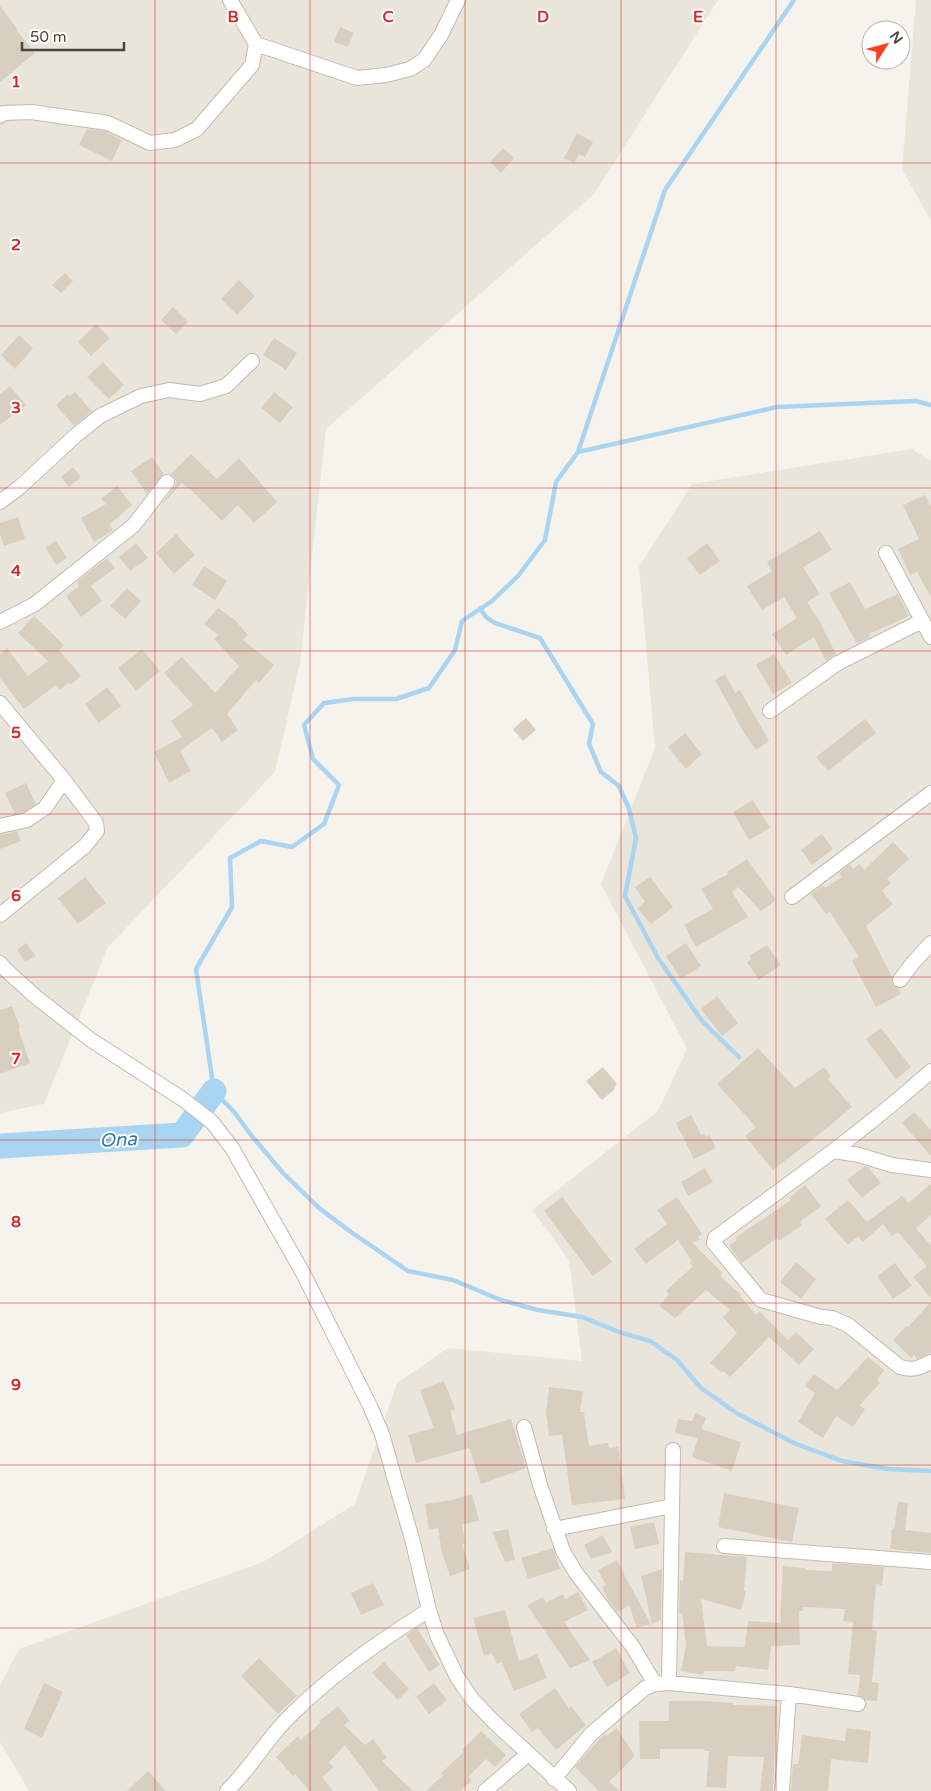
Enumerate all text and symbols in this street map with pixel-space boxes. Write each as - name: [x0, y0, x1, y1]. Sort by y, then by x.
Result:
- text: B: [227, 7, 239, 27]
- text: C: [382, 7, 394, 27]
- text: D: [537, 7, 549, 27]
- text: E: [693, 7, 703, 27]
- scale bar: [22, 20, 125, 52]
- north arrow: [861, 20, 911, 70]
- text: 50 m: [30, 28, 67, 46]
- text: N: [886, 28, 906, 47]
- text: 1: [11, 72, 21, 92]
- text: 2: [11, 235, 21, 255]
- text: 3: [11, 398, 21, 418]
- text: 4: [11, 561, 21, 581]
- text: 5: [11, 723, 21, 743]
- text: 6: [11, 886, 21, 906]
- text: 7: [11, 1049, 21, 1069]
- water label: Ona: [99, 1128, 139, 1152]
- text: 8: [11, 1212, 21, 1232]
- text: 9: [11, 1375, 21, 1395]

